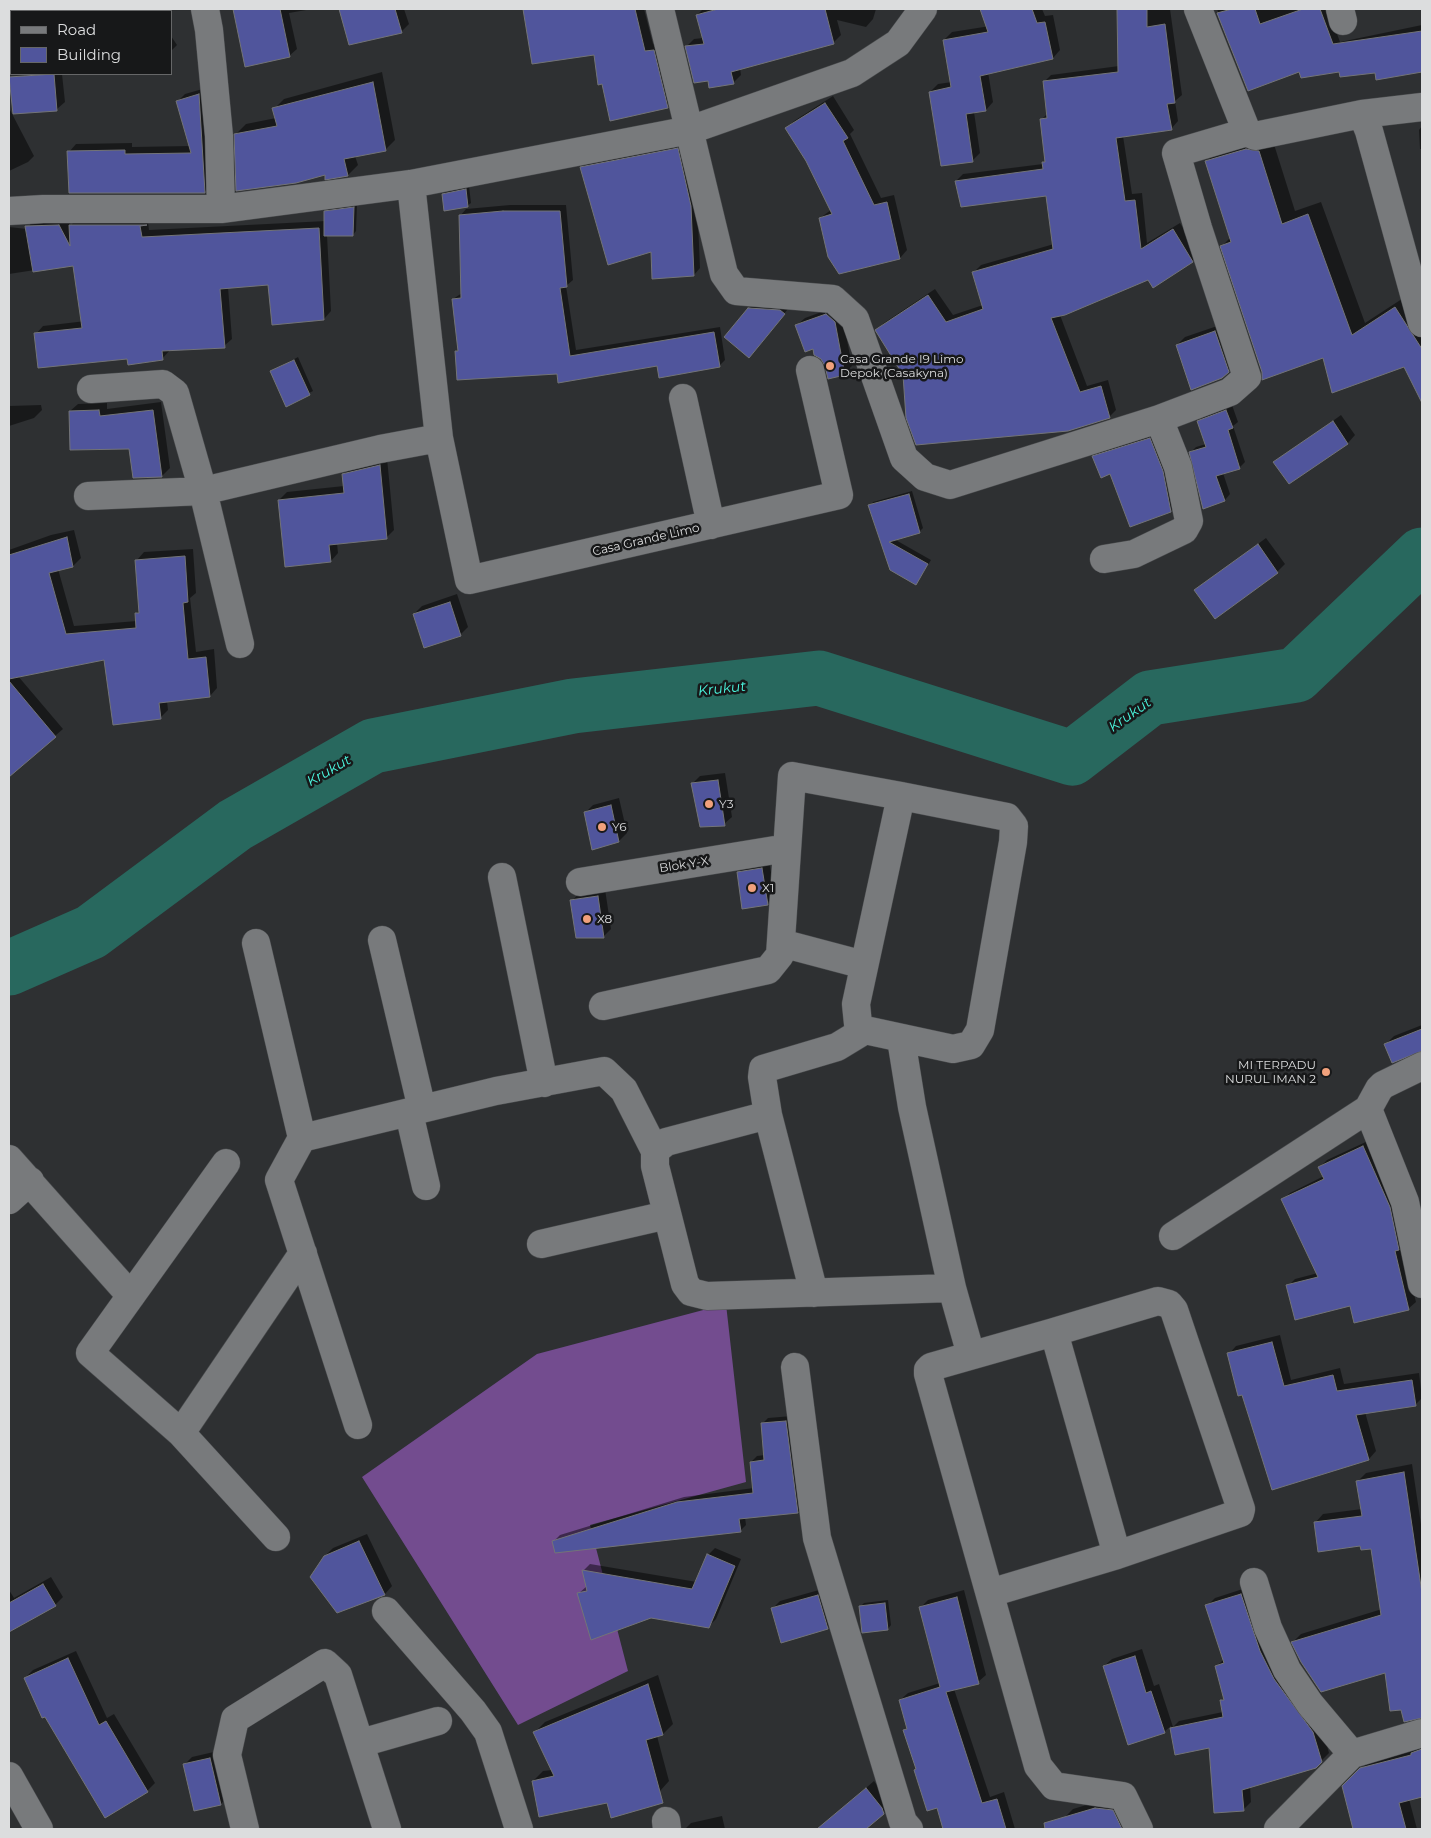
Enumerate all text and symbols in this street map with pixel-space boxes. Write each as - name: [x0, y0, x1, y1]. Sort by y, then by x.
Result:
- legend: [10, 10, 172, 75]
- text: Road: [57, 20, 96, 39]
- text: Building: [57, 45, 121, 64]
- place label: Casa Grande I9 Limo Depok (Casakyna): [840, 352, 964, 380]
- marker: Casa Grande I9 Limo Depok (Casakyna): [824, 360, 836, 372]
- street label: Casa Grande Limo: [591, 521, 701, 559]
- water label: Krukut: [697, 678, 747, 700]
- water label: Krukut: [1105, 694, 1155, 736]
- water label: Krukut: [304, 752, 354, 790]
- place label: Y3: [719, 797, 733, 811]
- marker: Y3: [703, 798, 715, 810]
- place label: Y6: [612, 820, 627, 834]
- marker: Y6: [596, 821, 608, 833]
- street label: Blok Y-X: [658, 854, 710, 876]
- place label: X1: [762, 881, 774, 895]
- marker: X1: [746, 882, 758, 894]
- place label: X8: [597, 912, 612, 926]
- marker: X8: [581, 913, 593, 925]
- place label: MI TERPADU NURUL IMAN 2: [1225, 1058, 1316, 1086]
- marker: MI TERPADU NURUL IMAN 2: [1320, 1066, 1332, 1078]

